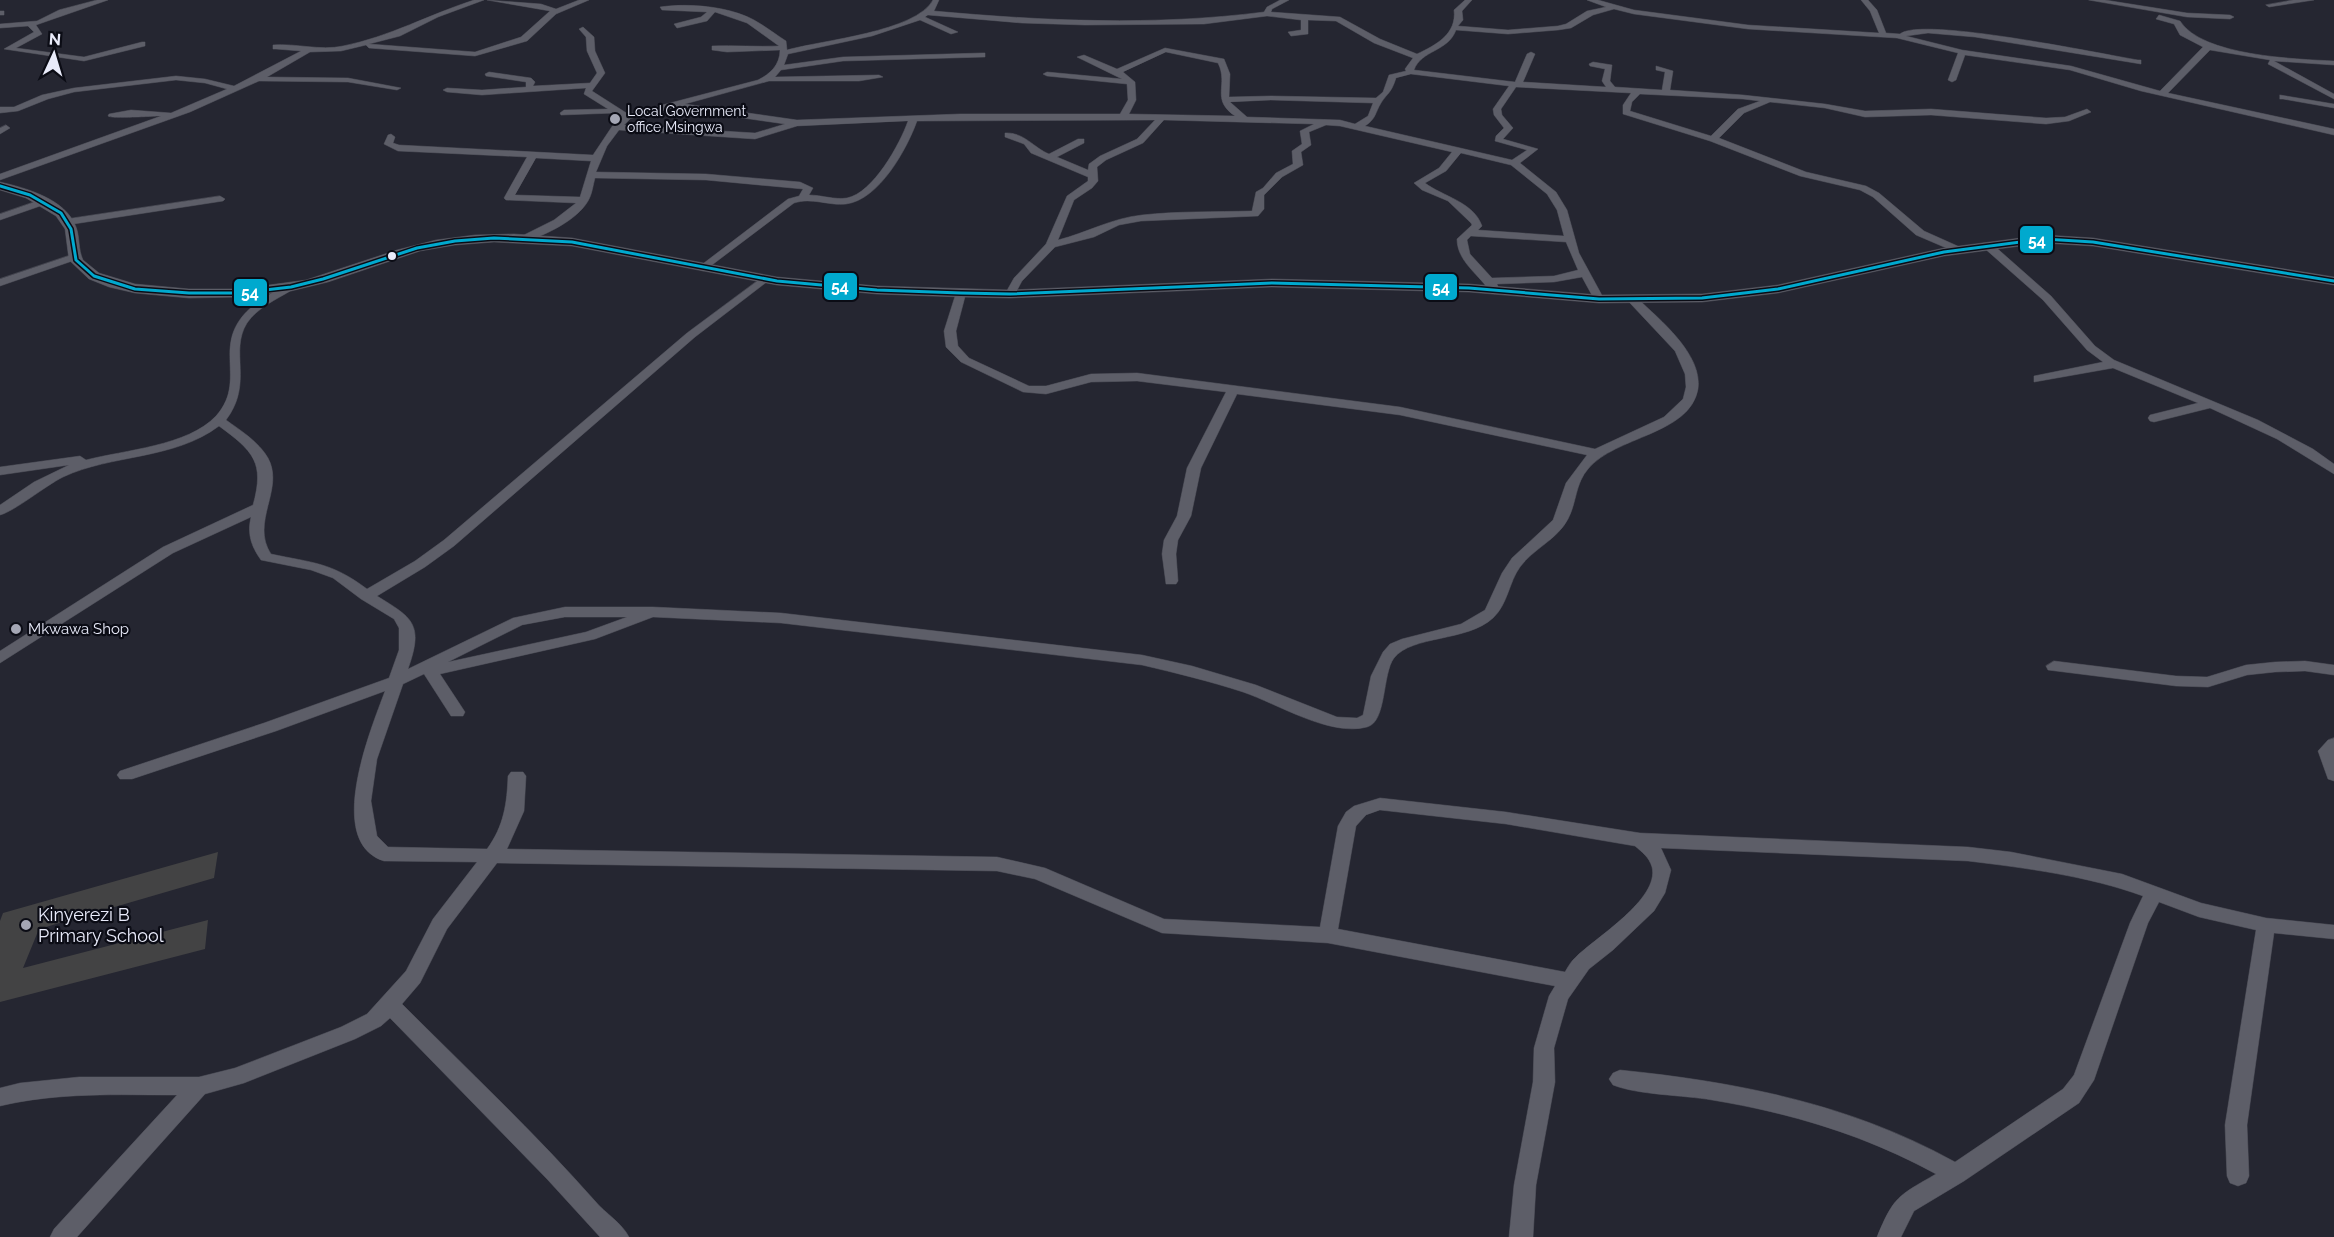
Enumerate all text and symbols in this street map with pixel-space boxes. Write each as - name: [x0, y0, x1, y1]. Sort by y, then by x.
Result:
- north arrow: [24, 24, 84, 84]
- text: N: [48, 30, 62, 49]
- place label: Local Government office Msingwa: [627, 103, 746, 135]
- marker: Local Government office Msingwa: [608, 112, 622, 126]
- line badge: 54: [2019, 225, 2054, 254]
- text: 54: [2028, 231, 2046, 250]
- unlabelled marker: [386, 250, 398, 262]
- line badge: 54: [823, 272, 858, 301]
- line badge: 54: [1424, 273, 1458, 301]
- text: 54: [831, 277, 849, 296]
- line badge: 54: [233, 278, 268, 307]
- text: 54: [1432, 278, 1450, 297]
- text: 54: [241, 283, 259, 302]
- place label: Mkwawa Shop: [28, 620, 129, 638]
- marker: Mkwawa Shop: [9, 622, 23, 636]
- place label: Kinyerezi B Primary School: [38, 904, 164, 946]
- marker: Kinyerezi B Primary School: [19, 918, 33, 932]

